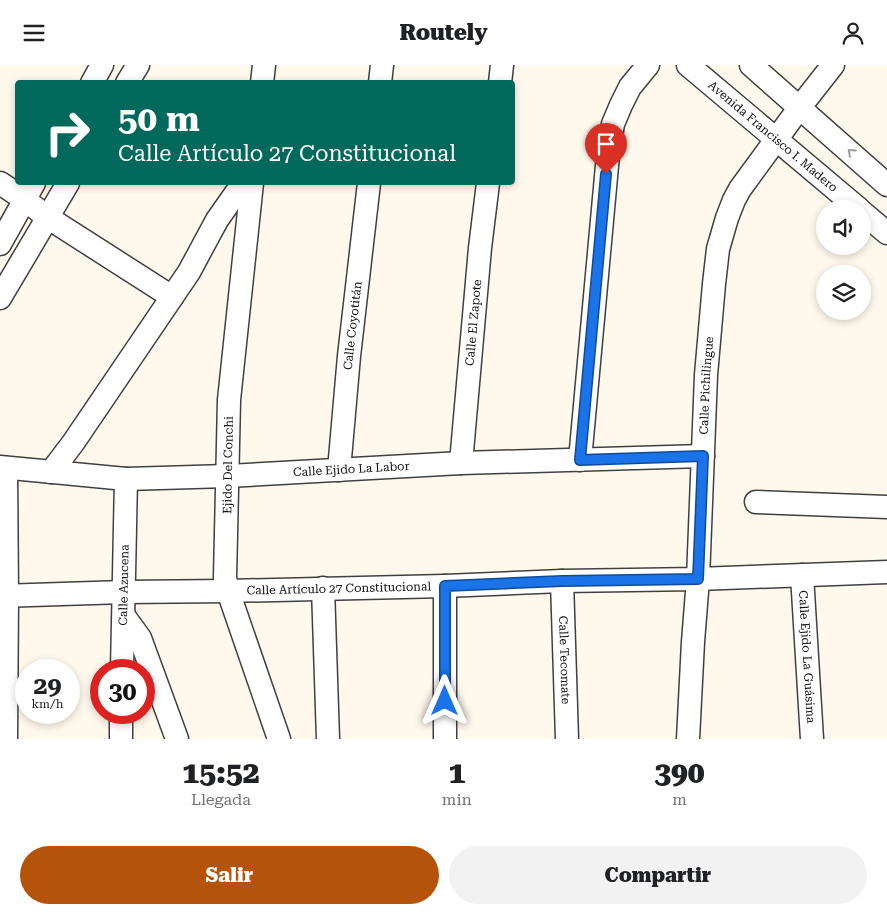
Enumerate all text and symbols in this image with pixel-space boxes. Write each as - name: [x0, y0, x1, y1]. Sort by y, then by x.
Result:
- icon: menu: [20, 19, 48, 47]
- icon: person: [839, 19, 867, 47]
- text: Routely: [399, 20, 488, 45]
- street label: Avenida Francisco I. Madero: [705, 78, 840, 195]
- text: 50 m: [118, 99, 200, 140]
- icon: right: [35, 100, 100, 165]
- pin: [585, 123, 627, 174]
- icon: arrive: [592, 130, 620, 158]
- text: Calle Artículo 27 Constitucional: [118, 141, 456, 166]
- one-way arrow: [847, 149, 856, 158]
- map controls: [816, 200, 871, 320]
- button: sound: [816, 200, 871, 255]
- button: layers: [816, 265, 871, 320]
- street label: Calle El Zapote: [463, 278, 484, 366]
- street label: Calle Coyotitán: [341, 280, 365, 371]
- street label: Calle Pichilingue: [697, 335, 716, 435]
- street label: Ejido Del Conchi: [220, 416, 236, 514]
- street label: Calle Ejido La Labor: [293, 459, 410, 479]
- street label: Calle Azucena: [116, 544, 132, 626]
- street label: Calle Artículo 27 Constitucional: [246, 579, 432, 598]
- street label: Calle Ejido La Guásima: [796, 590, 818, 724]
- street label: Calle Tecomate: [556, 616, 573, 705]
- speed limit sign: 30: [90, 659, 155, 724]
- text: 29: [33, 671, 62, 700]
- position arrow: [418, 674, 470, 726]
- text: km/h: [31, 697, 64, 711]
- text: 15:52: [182, 755, 260, 790]
- text: 1: [448, 755, 465, 790]
- text: 390: [654, 755, 705, 790]
- text: Llegada: [191, 790, 251, 809]
- text: min: [442, 790, 472, 809]
- text: m: [672, 790, 687, 809]
- button: Salir: [20, 846, 439, 904]
- button: Compartir: [449, 846, 867, 904]

